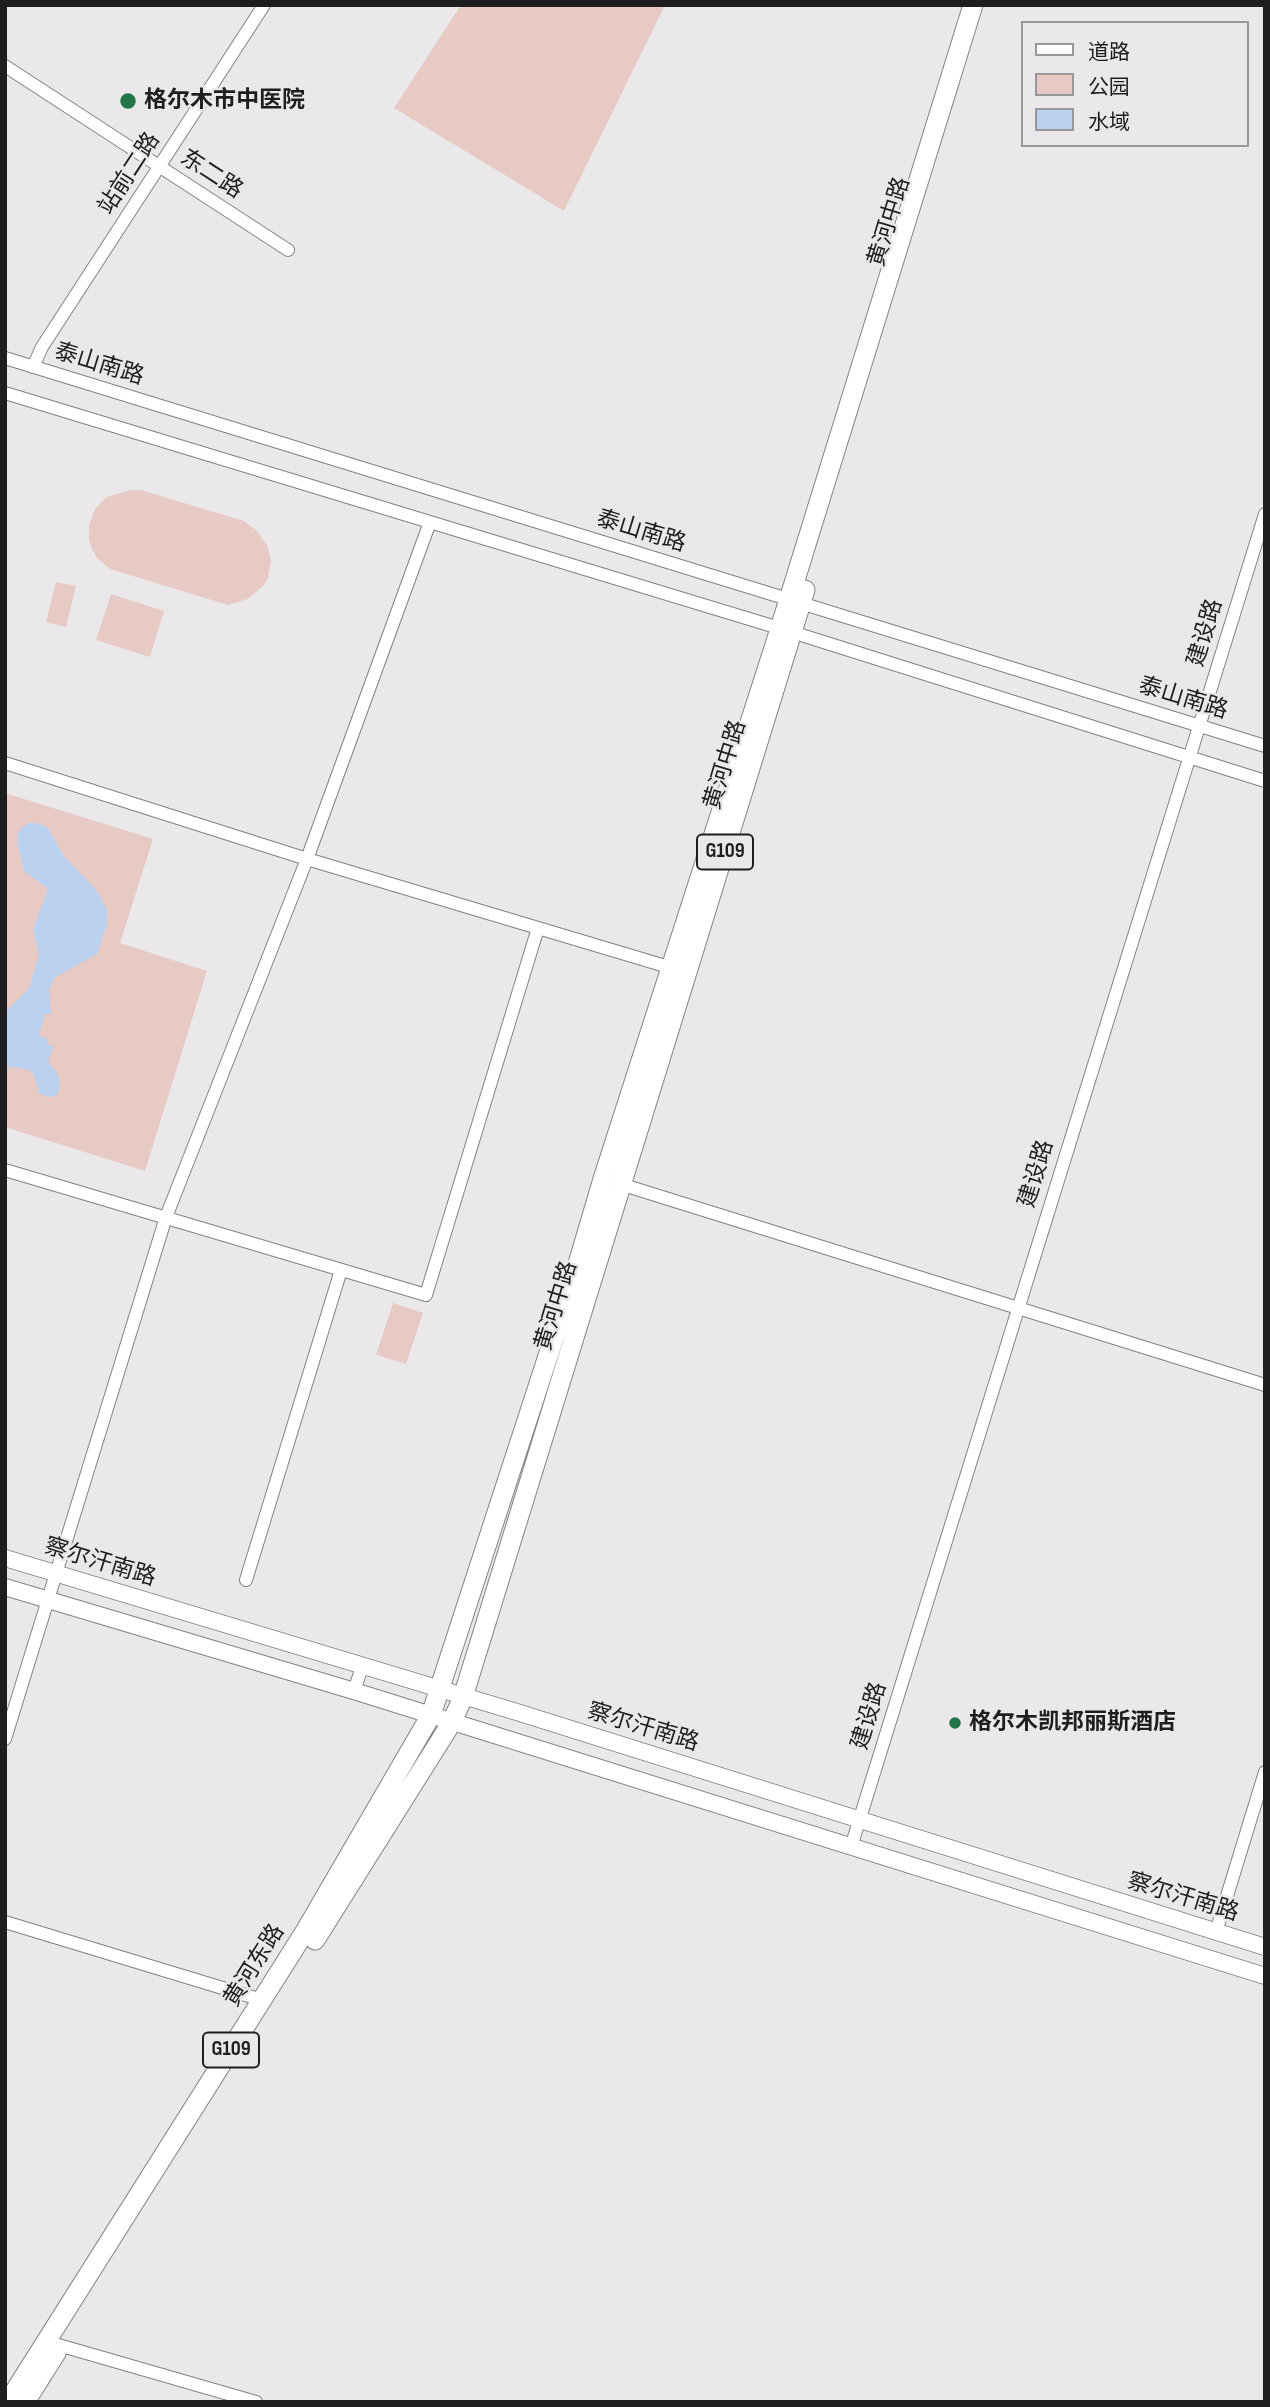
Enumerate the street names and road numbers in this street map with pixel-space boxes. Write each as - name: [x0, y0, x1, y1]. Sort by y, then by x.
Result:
- street label: 站前二路: [93, 128, 167, 220]
- street label: 东二路: [175, 145, 247, 205]
- street label: 黄河中路: [863, 174, 917, 270]
- street label: 泰山南路: [51, 338, 147, 392]
- street label: 泰山南路: [593, 505, 689, 559]
- street label: 建设路: [1183, 596, 1229, 670]
- street label: 泰山南路: [1135, 672, 1231, 726]
- street label: 黄河中路: [699, 717, 753, 813]
- road number: G109: [697, 834, 753, 870]
- street label: 建设路: [1014, 1137, 1060, 1211]
- street label: 黄河中路: [530, 1258, 584, 1354]
- street label: 察尔汗南路: [41, 1533, 159, 1593]
- street label: 建设路: [847, 1679, 893, 1753]
- street label: 察尔汗南路: [584, 1698, 702, 1758]
- street label: 察尔汗南路: [1124, 1868, 1242, 1928]
- street label: 黄河东路: [219, 1920, 291, 2012]
- road number: G109: [203, 2032, 259, 2068]

